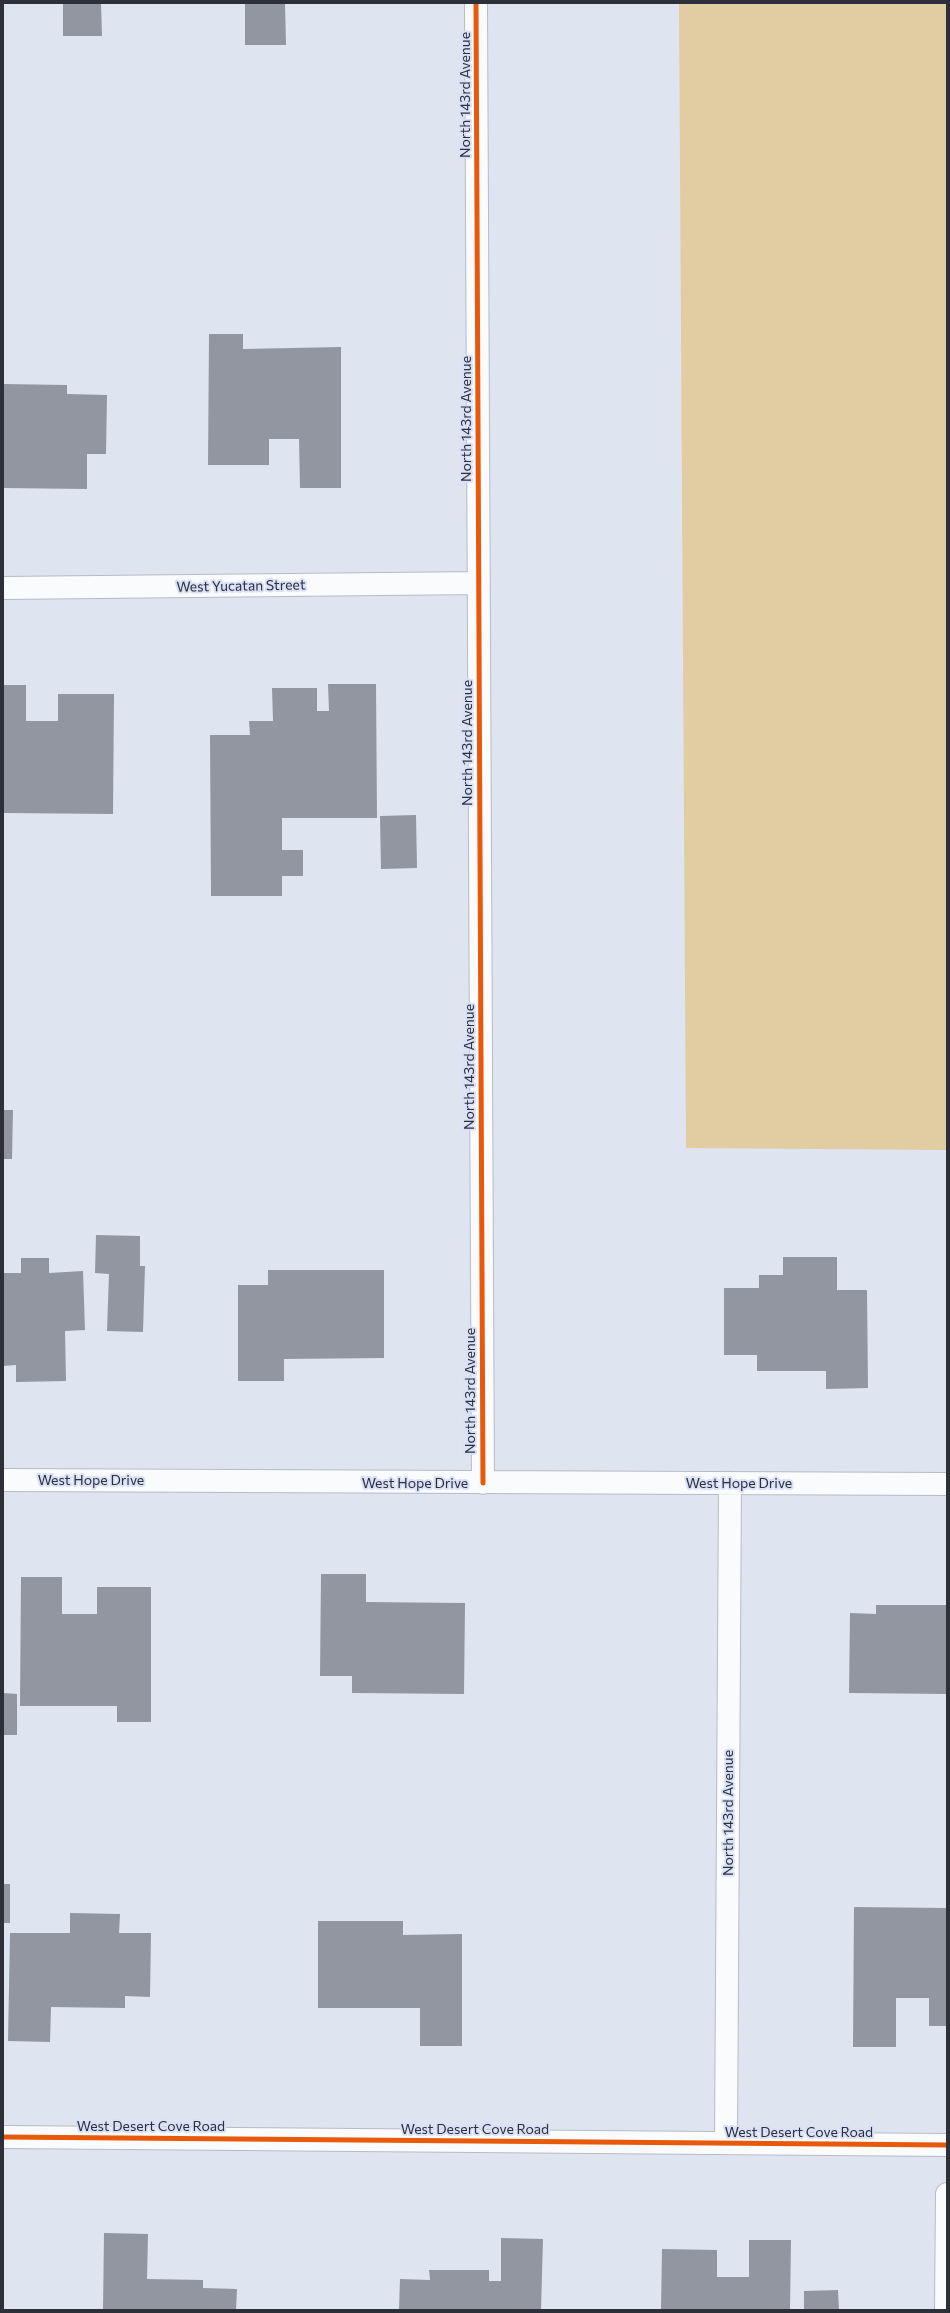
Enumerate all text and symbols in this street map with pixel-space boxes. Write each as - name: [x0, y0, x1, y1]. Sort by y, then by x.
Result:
- street label: North 143rd Avenue: [457, 32, 473, 158]
- street label: North 143rd Avenue: [458, 356, 474, 482]
- street label: West Yucatan Street: [176, 576, 306, 596]
- street label: North 143rd Avenue: [459, 680, 475, 806]
- street label: North 143rd Avenue: [461, 1004, 477, 1130]
- street label: North 143rd Avenue: [462, 1328, 478, 1454]
- street label: West Hope Drive: [38, 1472, 144, 1488]
- street label: West Hope Drive: [362, 1475, 468, 1491]
- street label: West Hope Drive: [686, 1475, 792, 1491]
- street label: North 143rd Avenue: [720, 1750, 736, 1876]
- street label: West Desert Cove Road: [77, 2118, 225, 2134]
- street label: West Desert Cove Road: [401, 2121, 549, 2137]
- street label: West Desert Cove Road: [725, 2124, 873, 2140]

